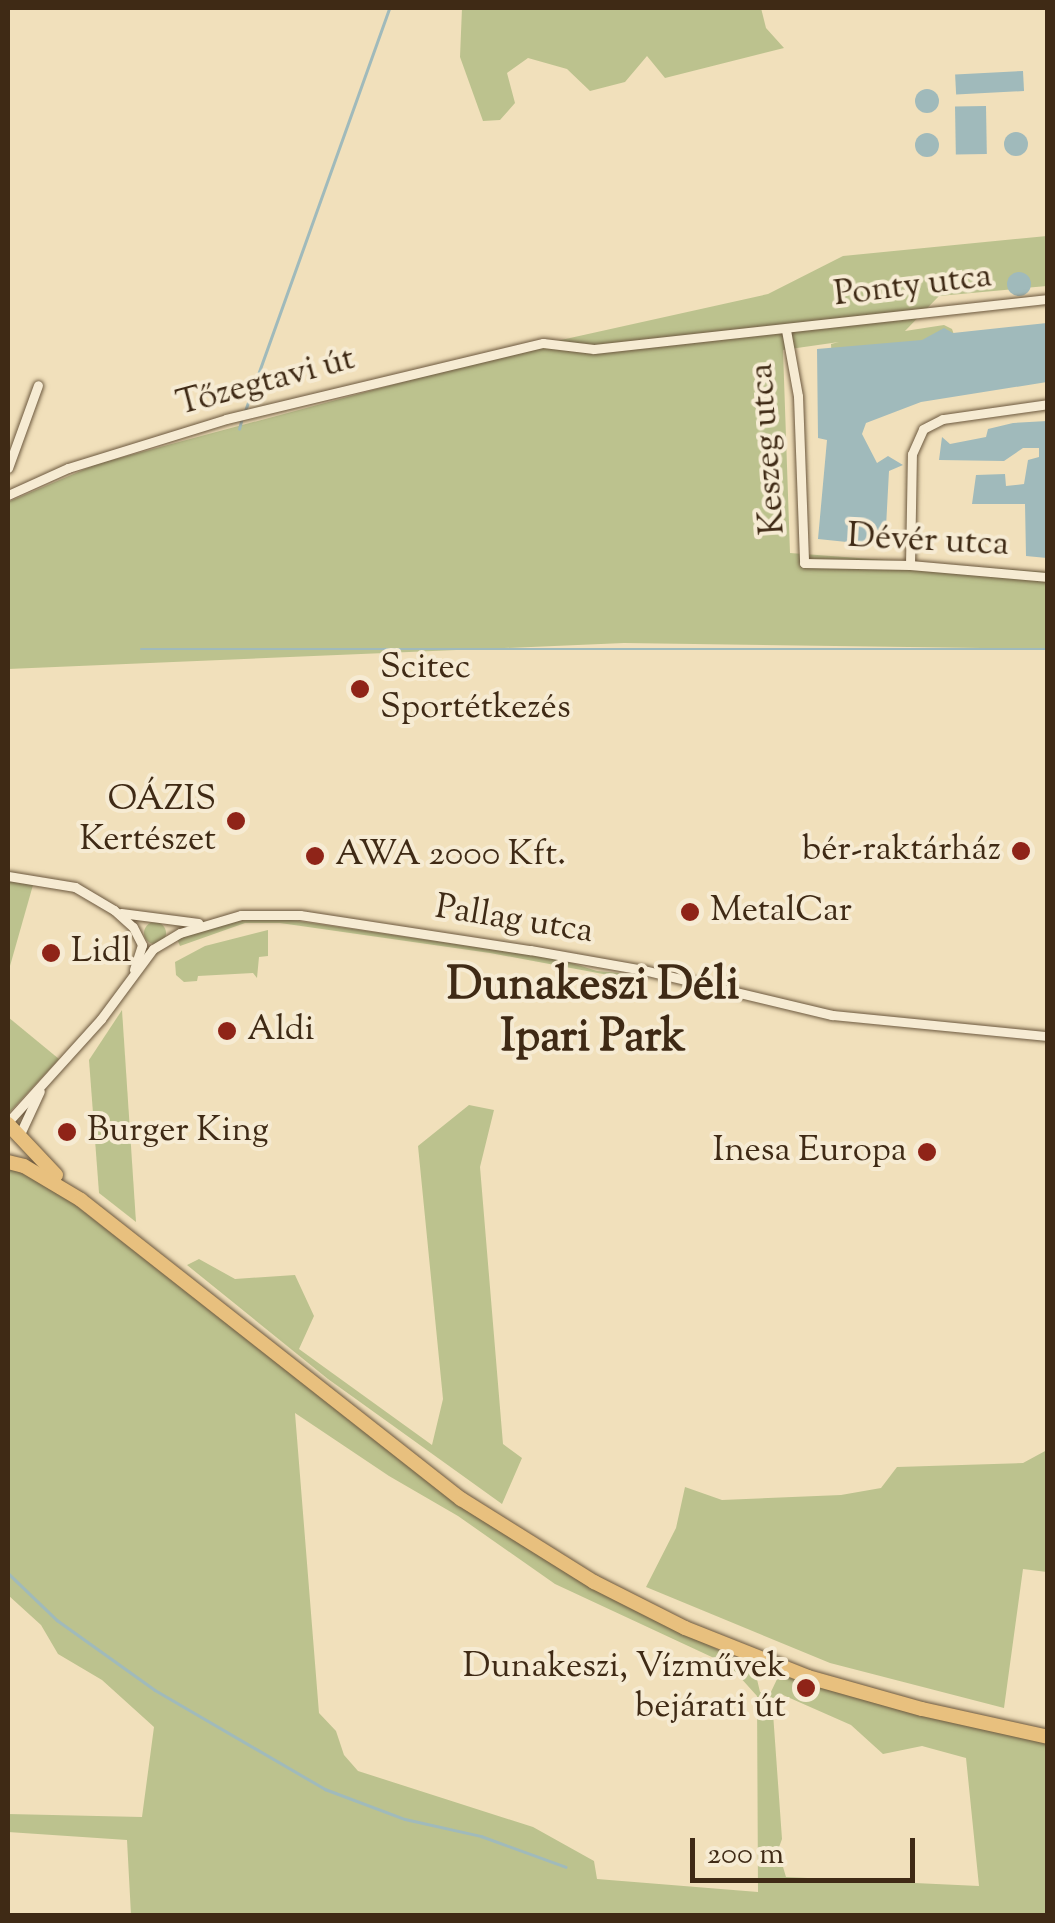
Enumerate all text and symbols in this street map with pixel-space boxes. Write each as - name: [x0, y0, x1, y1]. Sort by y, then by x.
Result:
- street label: Ponty utca: [832, 256, 994, 318]
- street label: Tőzegtavi út: [172, 339, 360, 427]
- street label: Keszeg utca: [742, 362, 796, 536]
- street label: Dévér utca: [846, 517, 1010, 567]
- place label: Scitec Sportétkezés: [380, 648, 571, 730]
- marker: Scitec Sportétkezés: [349, 678, 371, 700]
- place label: OÁZIS Kertészet: [79, 780, 216, 862]
- marker: OÁZIS Kertészet: [225, 810, 247, 832]
- place label: bér-raktárház: [802, 830, 1001, 872]
- place label: AWA 2000 Kft.: [335, 835, 566, 877]
- marker: bér-raktárház: [1010, 840, 1032, 862]
- marker: AWA 2000 Kft.: [304, 845, 326, 867]
- street label: Pallag utca: [432, 888, 596, 954]
- place label: MetalCar: [710, 891, 852, 933]
- marker: MetalCar: [679, 901, 701, 923]
- place label: Lidl: [71, 932, 131, 974]
- marker: Lidl: [40, 942, 62, 964]
- district label: Dunakeszi Déli Ipari Park: [447, 961, 739, 1067]
- place label: Aldi: [247, 1010, 315, 1052]
- marker: Aldi: [216, 1020, 238, 1042]
- place label: Burger King: [87, 1111, 269, 1153]
- marker: Burger King: [56, 1121, 78, 1143]
- place label: Inesa Europa: [713, 1131, 907, 1173]
- marker: Inesa Europa: [916, 1141, 938, 1163]
- place label: Dunakeszi, Vízművek bejárati út: [463, 1647, 786, 1729]
- marker: Dunakeszi, Vízművek bejárati út: [795, 1677, 817, 1699]
- scale bar: [695, 1818, 920, 1880]
- text: 200 m: [707, 1834, 784, 1877]

